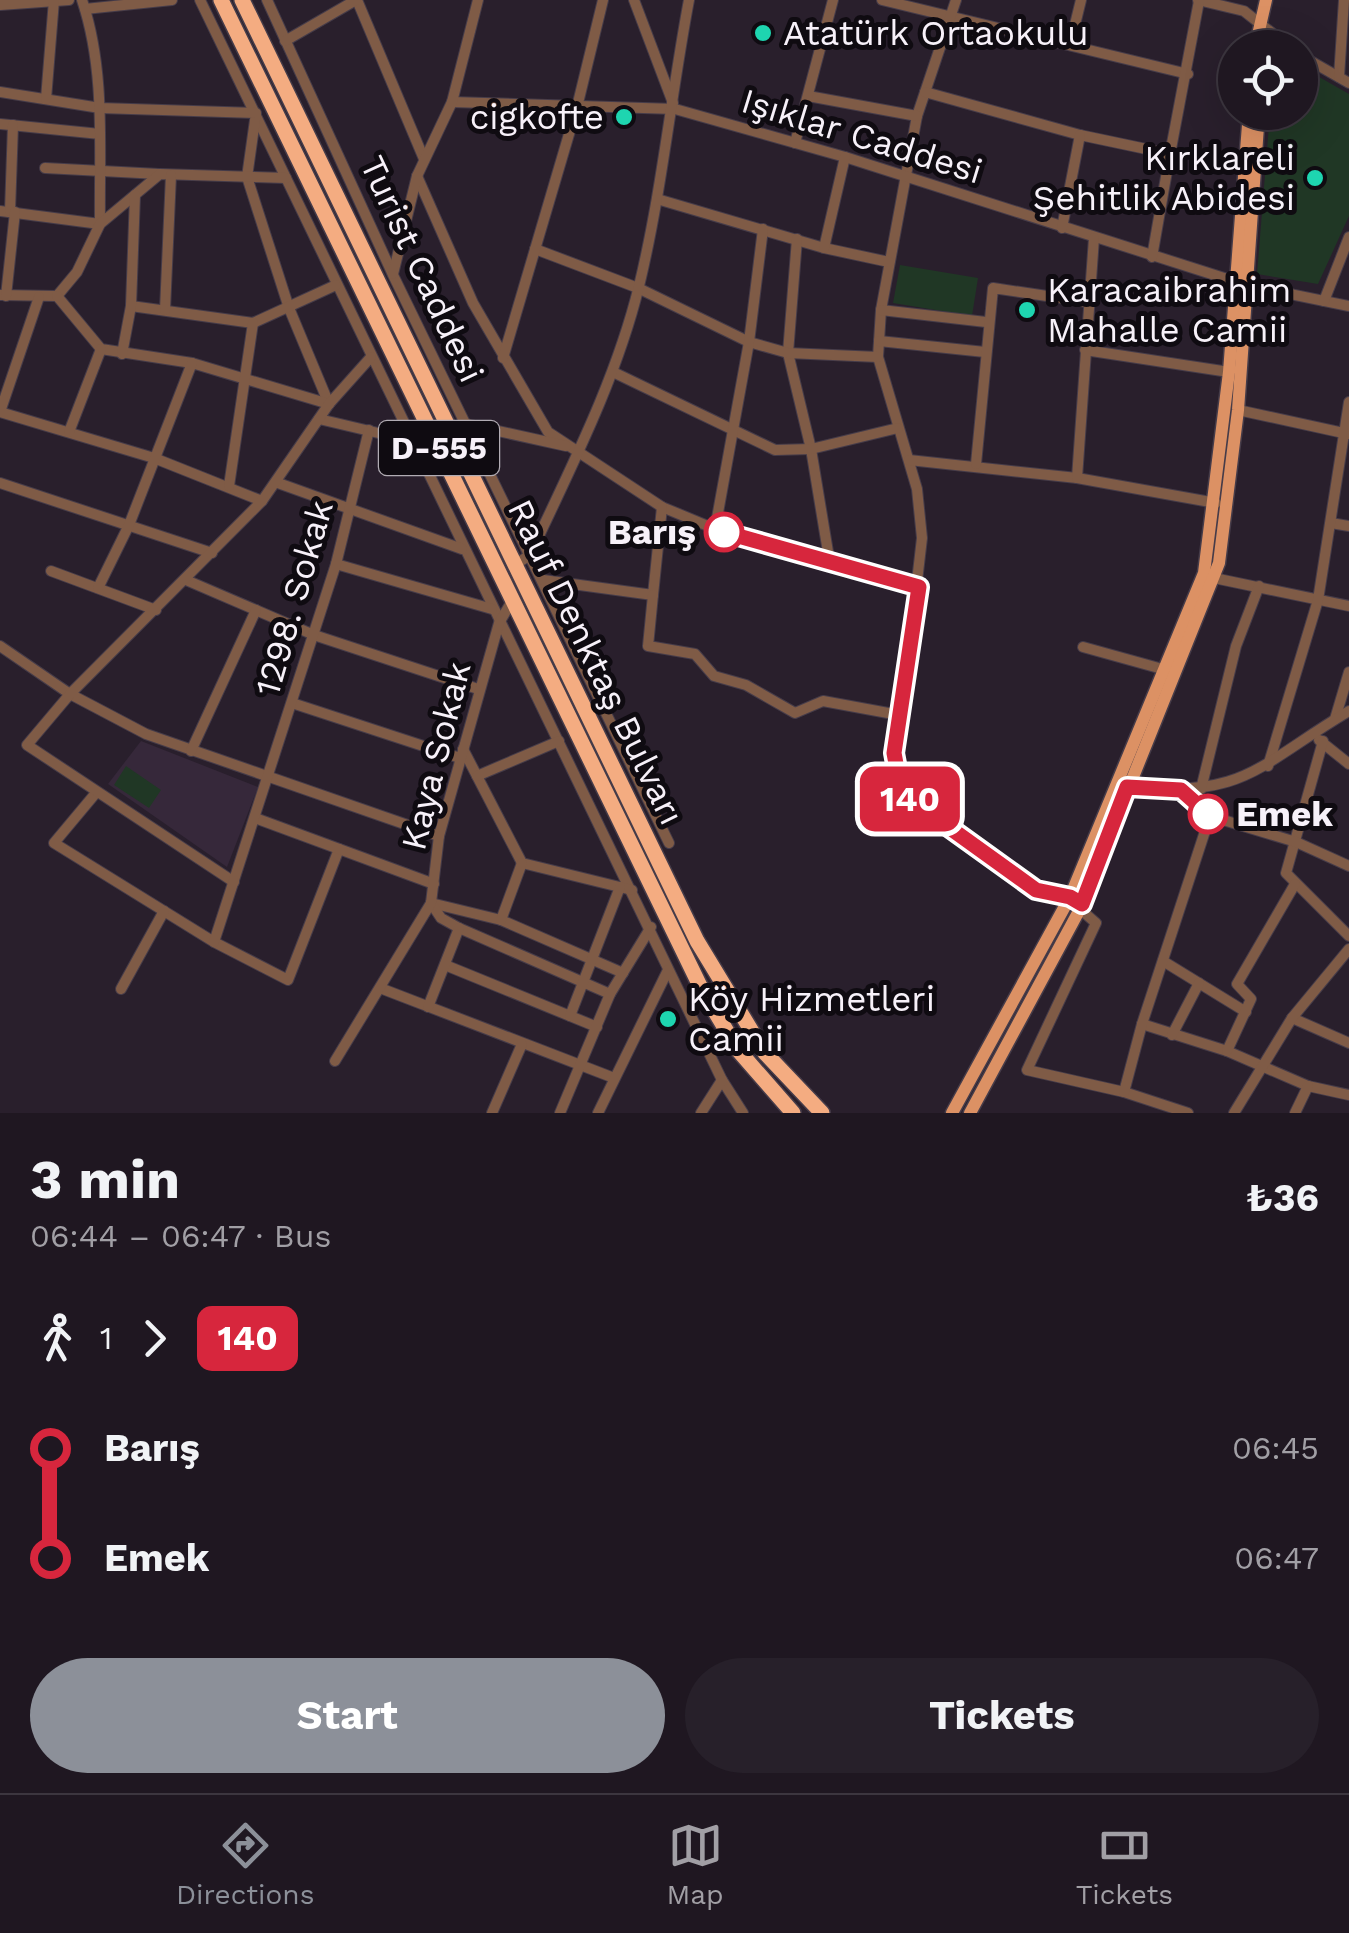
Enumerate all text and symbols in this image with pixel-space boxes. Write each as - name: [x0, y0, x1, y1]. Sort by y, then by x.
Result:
- place label: Atatürk Ortaokulu: [783, 12, 1089, 54]
- marker: Atatürk Ortaokulu: [752, 22, 774, 44]
- map controls: [1218, 30, 1318, 130]
- button: locate: [1218, 30, 1318, 130]
- street label: Işıklar Caddesi: [737, 79, 987, 193]
- place label: cigkofte: [470, 96, 604, 138]
- marker: cigkofte: [613, 106, 635, 128]
- place label: Kırklareli Şehitlik Abidesi: [1033, 137, 1295, 219]
- street label: Turist Caddesi: [351, 149, 493, 389]
- marker: Kırklareli Şehitlik Abidesi: [1304, 167, 1326, 189]
- place label: Karacaibrahim Mahalle Camii: [1047, 269, 1291, 351]
- marker: Karacaibrahim Mahalle Camii: [1016, 299, 1038, 321]
- road number: D-555: [379, 421, 499, 475]
- street label: Rauf Denktaş Bulvarı: [499, 493, 693, 831]
- street label: 1298. Sokak: [246, 495, 342, 700]
- place label: Barış: [608, 511, 696, 553]
- marker: Barış: [705, 513, 743, 551]
- street label: Kaya Sokak: [392, 657, 480, 854]
- line badge: 140: [852, 766, 968, 832]
- text: 140: [880, 778, 940, 820]
- place label: Emek: [1236, 793, 1333, 835]
- marker: Emek: [1189, 795, 1227, 833]
- place label: Köy Hizmetleri Camii: [688, 978, 935, 1060]
- marker: Köy Hizmetleri Camii: [657, 1008, 679, 1030]
- text: 3 min: [30, 1147, 180, 1211]
- text: ₺36: [1246, 1176, 1319, 1220]
- text: 06:44 – 06:47 · Bus: [30, 1217, 331, 1255]
- icon: walk: [30, 1311, 85, 1366]
- icon: forward: [127, 1311, 182, 1366]
- text: 140: [217, 1317, 278, 1359]
- text: 1: [100, 1319, 112, 1357]
- text: Barış: [104, 1426, 200, 1470]
- text: 06:45: [1232, 1429, 1319, 1467]
- text: Emek: [104, 1536, 209, 1580]
- text: 06:47: [1234, 1539, 1319, 1577]
- button: Start: [30, 1658, 665, 1773]
- button: Tickets: [685, 1658, 1319, 1773]
- tab: Directions: [176, 1818, 314, 1911]
- tab: Map: [667, 1818, 724, 1911]
- tab: Tickets: [1076, 1818, 1173, 1911]

